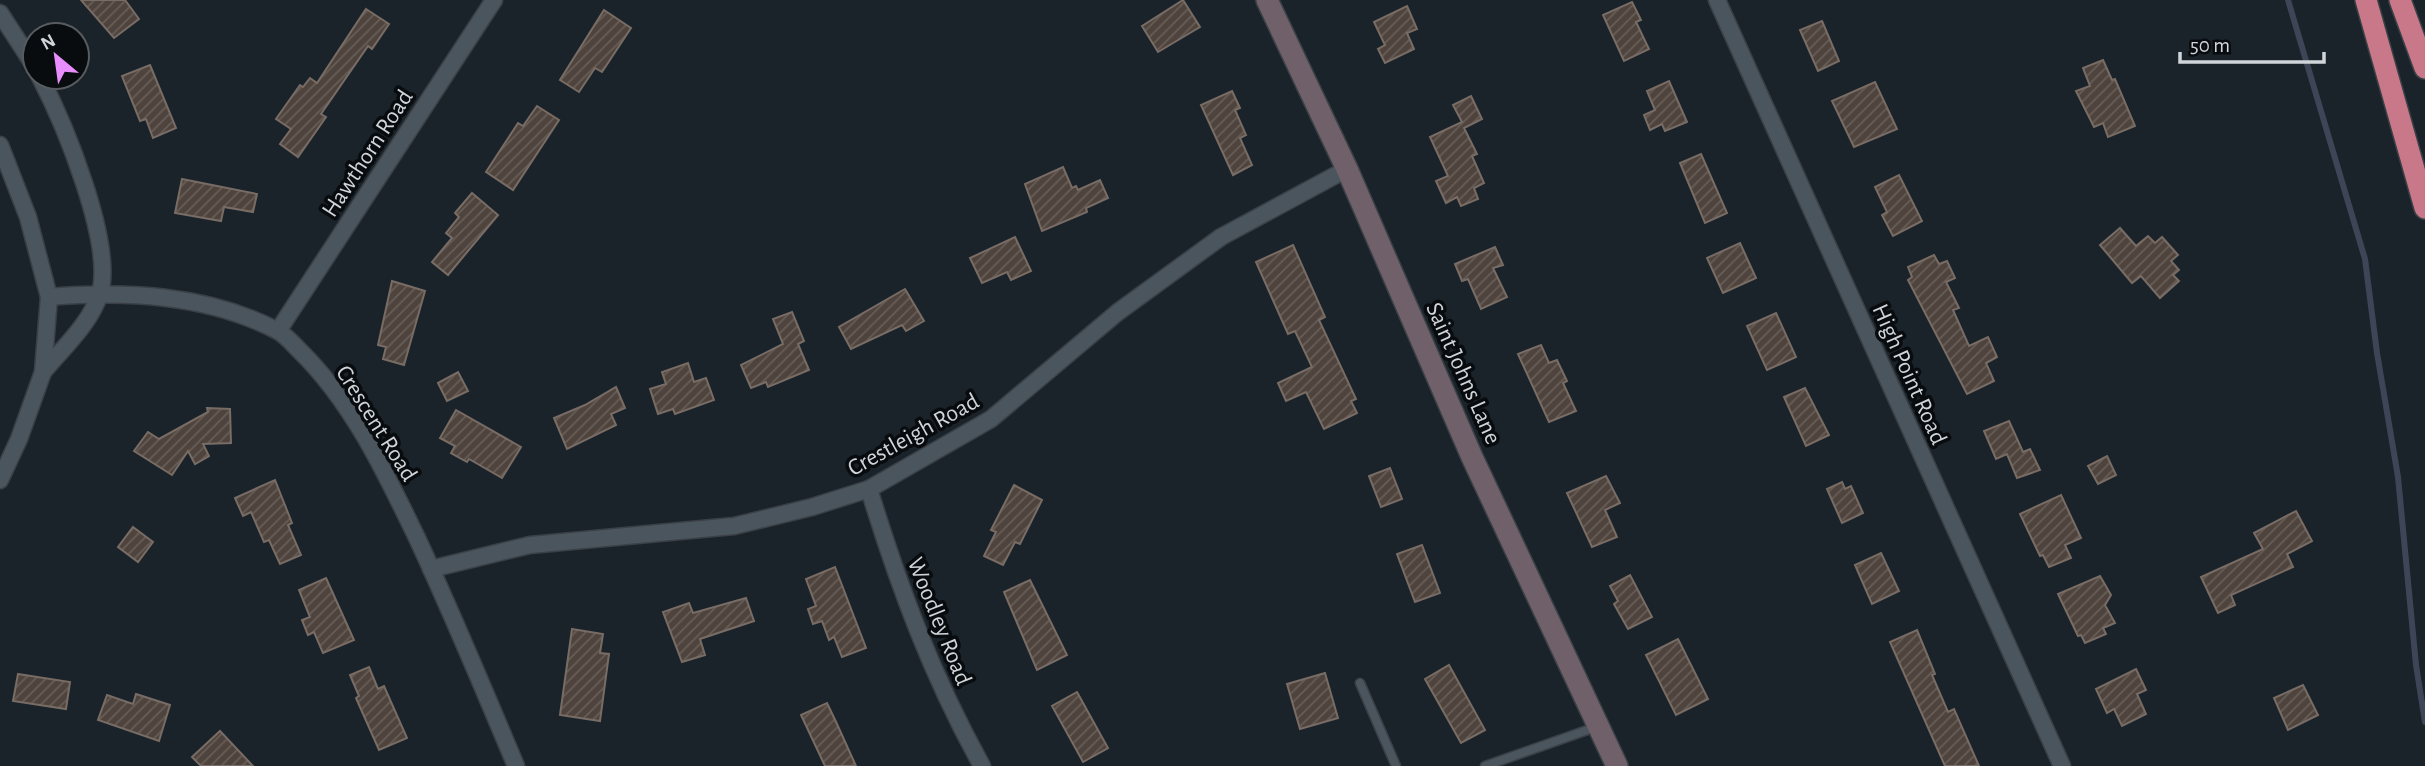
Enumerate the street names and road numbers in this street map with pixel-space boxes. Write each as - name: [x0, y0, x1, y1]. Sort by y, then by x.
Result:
- street label: Hawthorn Road: [318, 86, 418, 221]
- street label: Saint Johns Lane: [1421, 299, 1505, 448]
- street label: High Point Road: [1867, 300, 1951, 448]
- street label: Crescent Road: [331, 361, 421, 486]
- street label: Crestleigh Road: [844, 389, 983, 481]
- street label: Woodley Road: [903, 554, 976, 689]

